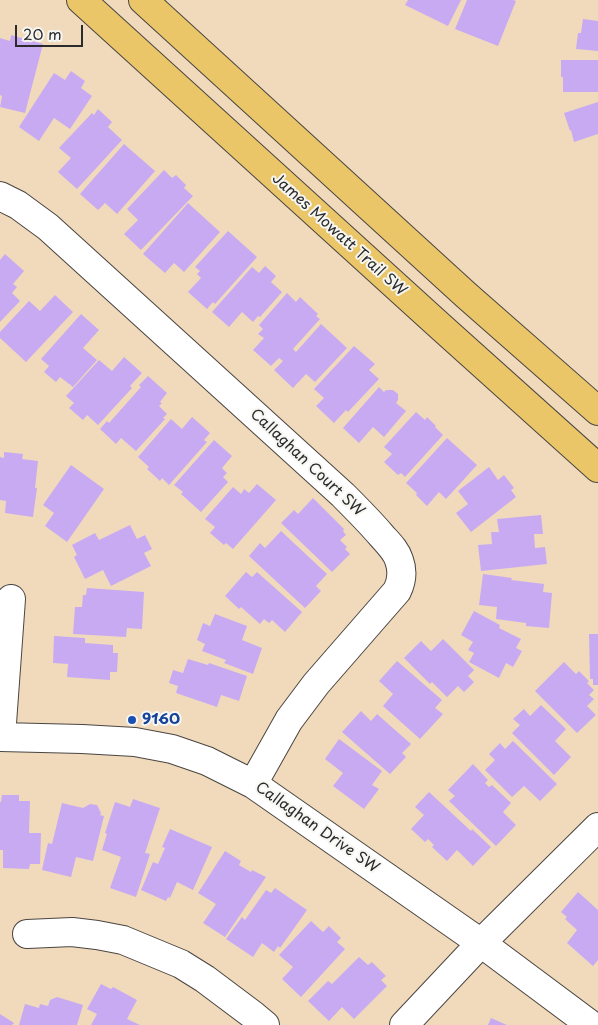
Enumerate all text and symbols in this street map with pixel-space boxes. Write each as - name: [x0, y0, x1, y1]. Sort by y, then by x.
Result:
- scale bar: [18, 15, 85, 47]
- text: 20 m: [23, 22, 62, 45]
- street label: James Mowatt Trail SW: [268, 170, 410, 300]
- street label: Callaghan Court SW: [246, 405, 368, 521]
- place label: 9160: [142, 711, 180, 729]
- marker: 9160: [126, 714, 138, 726]
- street label: Callaghan Drive SW: [252, 779, 382, 877]

